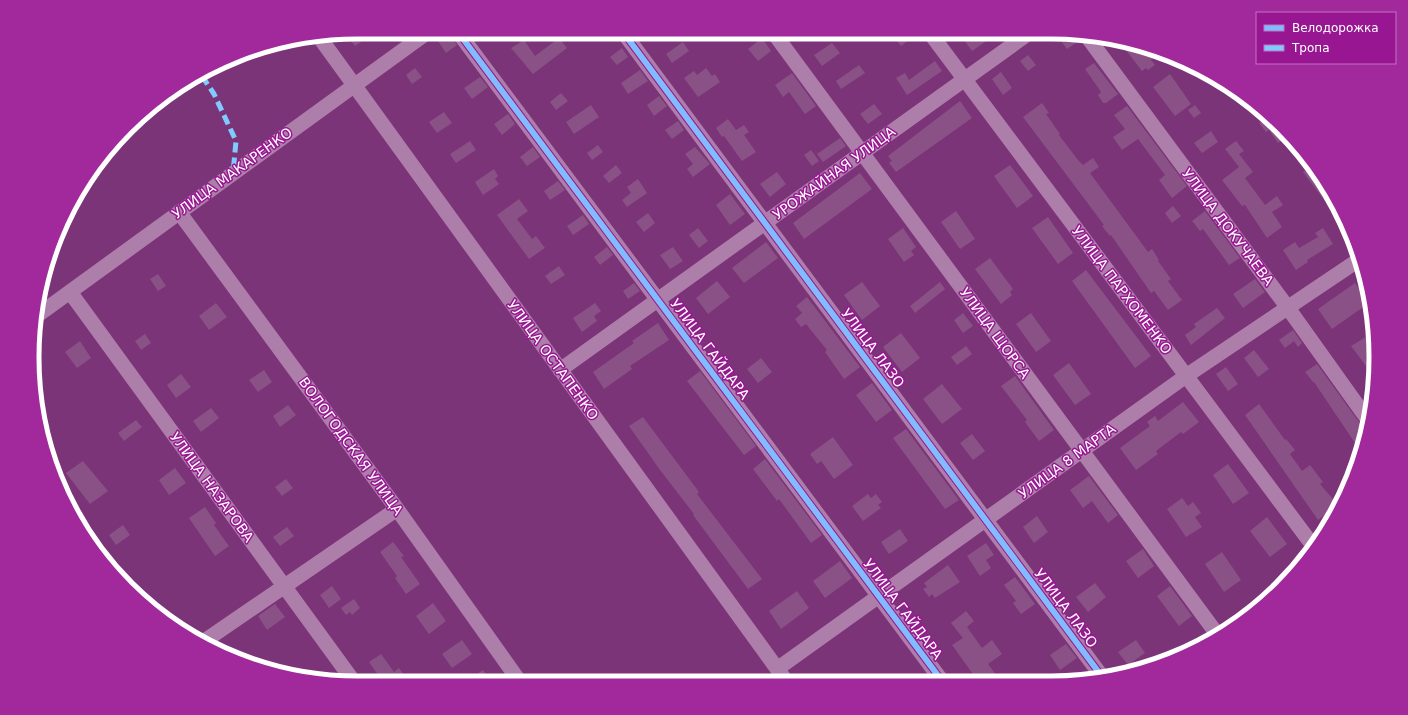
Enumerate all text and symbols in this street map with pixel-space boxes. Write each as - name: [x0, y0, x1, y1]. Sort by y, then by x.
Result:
- legend: [1256, 12, 1396, 64]
- text: Велодорожка: [1292, 21, 1379, 35]
- text: Тропа: [1291, 41, 1330, 55]
- street label: УРОЖАЙНАЯ УЛИЦА: [769, 122, 899, 223]
- street label: УЛИЦА МАКАРЕНКО: [169, 124, 295, 222]
- street label: УЛИЦА ДОКУЧАЕВА: [1179, 165, 1277, 289]
- street label: УЛИЦА ПАРХОМЕНКО: [1069, 223, 1175, 357]
- street label: УЛИЦА ЩОРСА: [957, 284, 1034, 382]
- street label: УЛИЦА ГАЙДАРА: [667, 295, 754, 403]
- street label: УЛИЦА ОСТАПЕНКО: [504, 297, 602, 423]
- street label: УЛИЦА ЛАЗО: [838, 305, 908, 391]
- street label: ВОЛОГОДСКАЯ УЛИЦА: [296, 374, 407, 518]
- street label: УЛИЦА 8 МАРТА: [1015, 420, 1119, 502]
- street label: УЛИЦА НАЗАРОВА: [167, 429, 257, 545]
- street label: УЛИЦА ГАЙДАРА: [860, 555, 947, 663]
- street label: УЛИЦА ЛАЗО: [1031, 565, 1101, 651]

